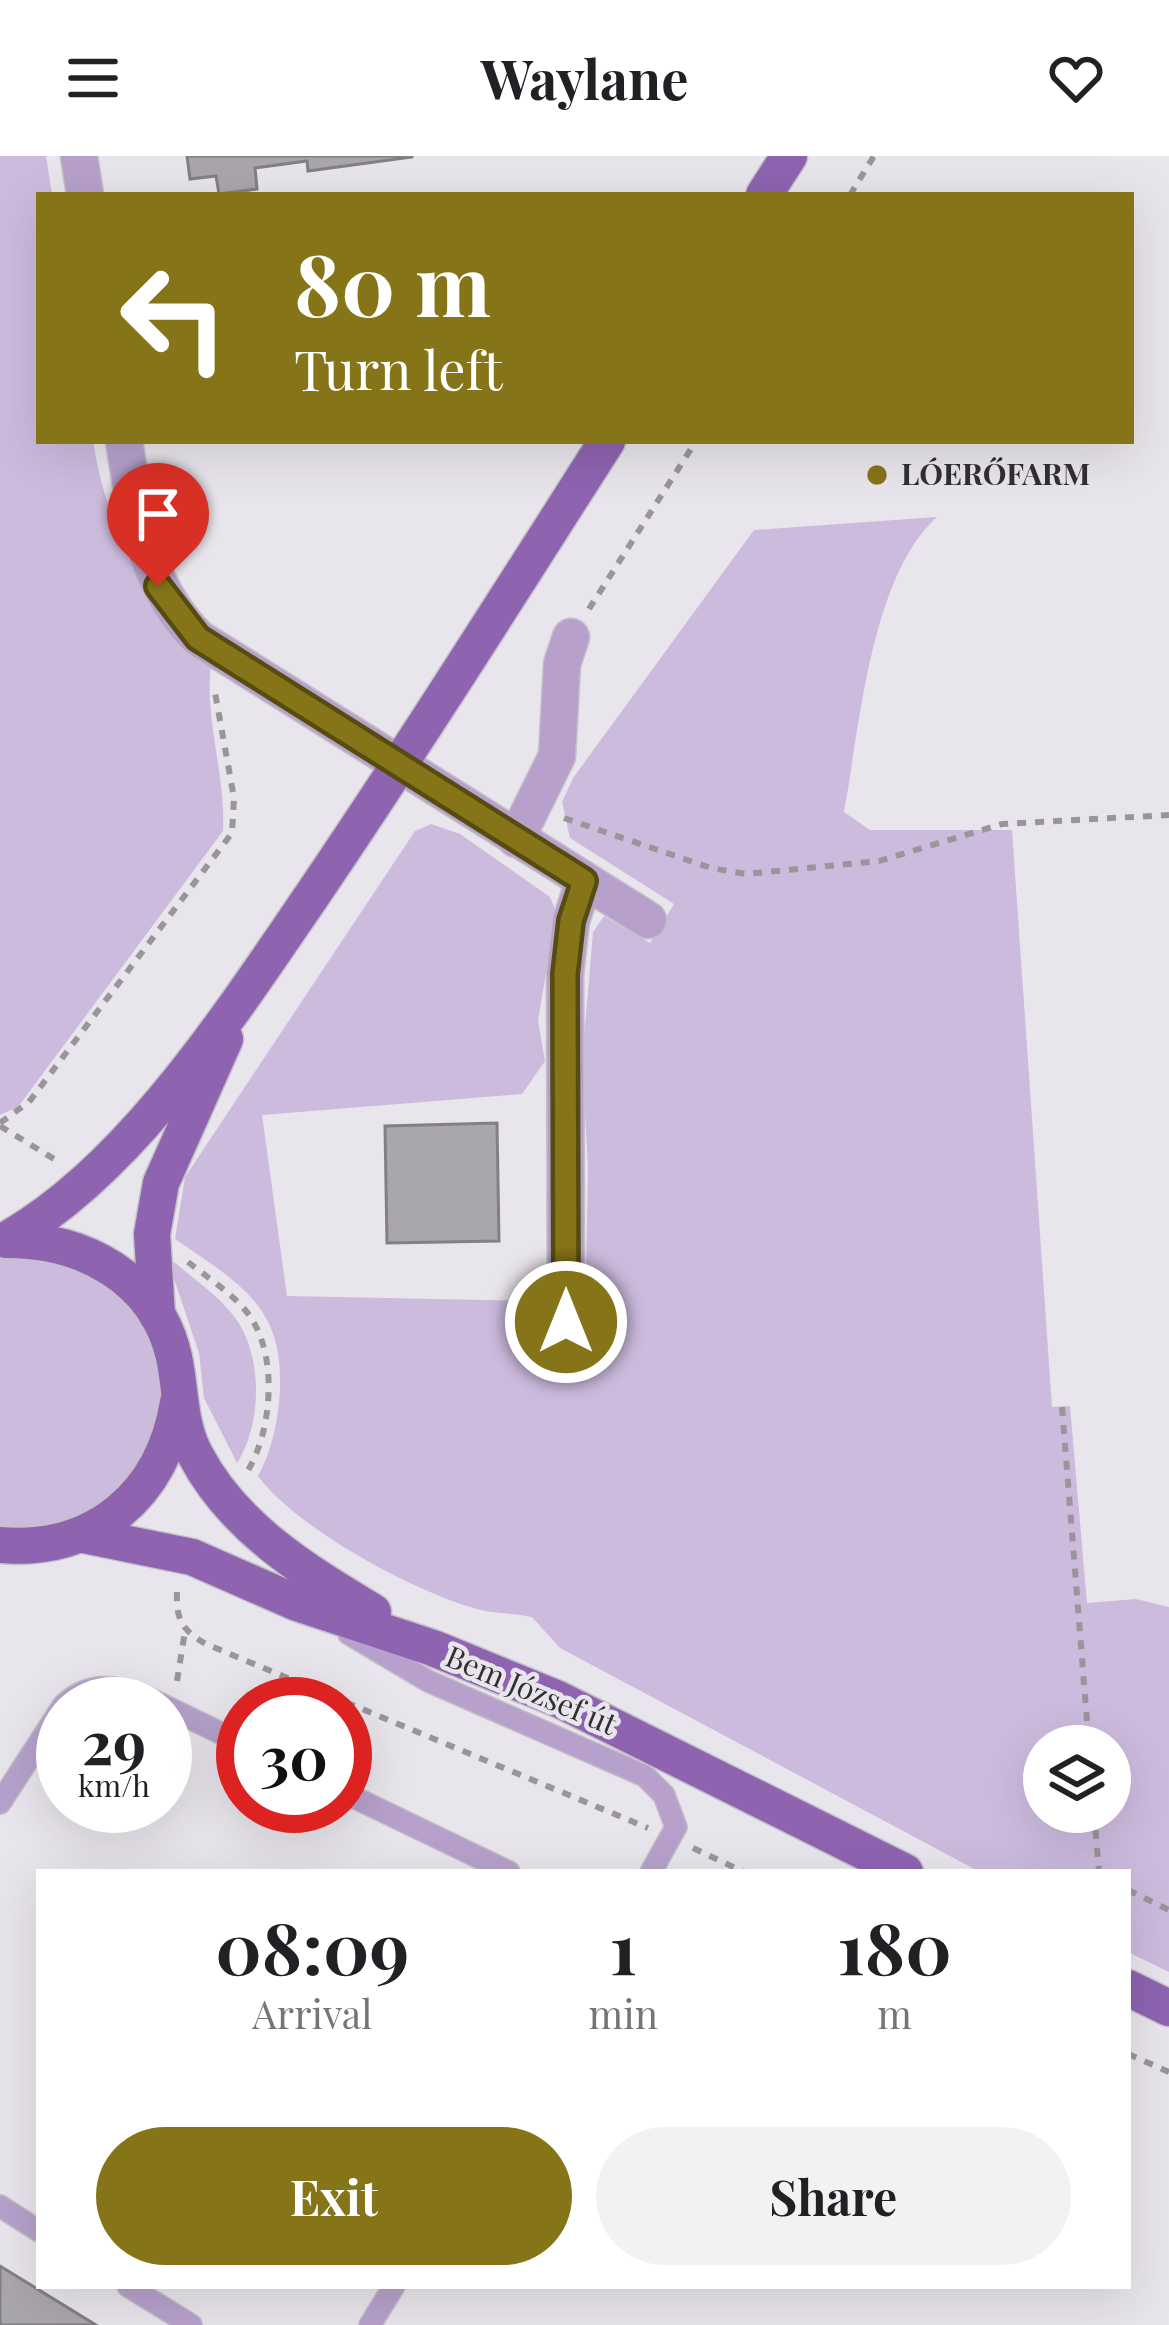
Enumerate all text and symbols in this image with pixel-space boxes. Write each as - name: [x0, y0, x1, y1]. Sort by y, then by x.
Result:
- text: Waylane: [481, 42, 688, 114]
- icon: menu: [60, 45, 126, 111]
- icon: heart: [1043, 45, 1109, 111]
- text: 80 m: [294, 226, 491, 338]
- icon: left: [96, 240, 252, 396]
- text: Turn left: [294, 333, 503, 405]
- place label: LÓERŐFARM: [901, 453, 1090, 493]
- marker: LÓERŐFARM: [864, 462, 890, 488]
- pin: [107, 463, 209, 586]
- icon: arrive: [125, 481, 191, 547]
- position arrow: [503, 1259, 629, 1385]
- street label: Bem József út: [440, 1635, 624, 1743]
- speed limit sign: 30: [216, 1677, 372, 1833]
- text: 29: [82, 1700, 146, 1780]
- map controls: [1023, 1725, 1131, 1833]
- button: layers: [1023, 1725, 1131, 1833]
- text: km/h: [78, 1765, 150, 1805]
- text: 08:09: [215, 1897, 409, 1993]
- text: 1: [609, 1897, 637, 1993]
- text: 180: [837, 1897, 952, 1993]
- text: Arrival: [252, 1987, 372, 2039]
- text: min: [589, 1987, 658, 2039]
- text: m: [877, 1987, 912, 2039]
- button: Exit: [96, 2127, 572, 2265]
- button: Share: [596, 2127, 1071, 2265]

